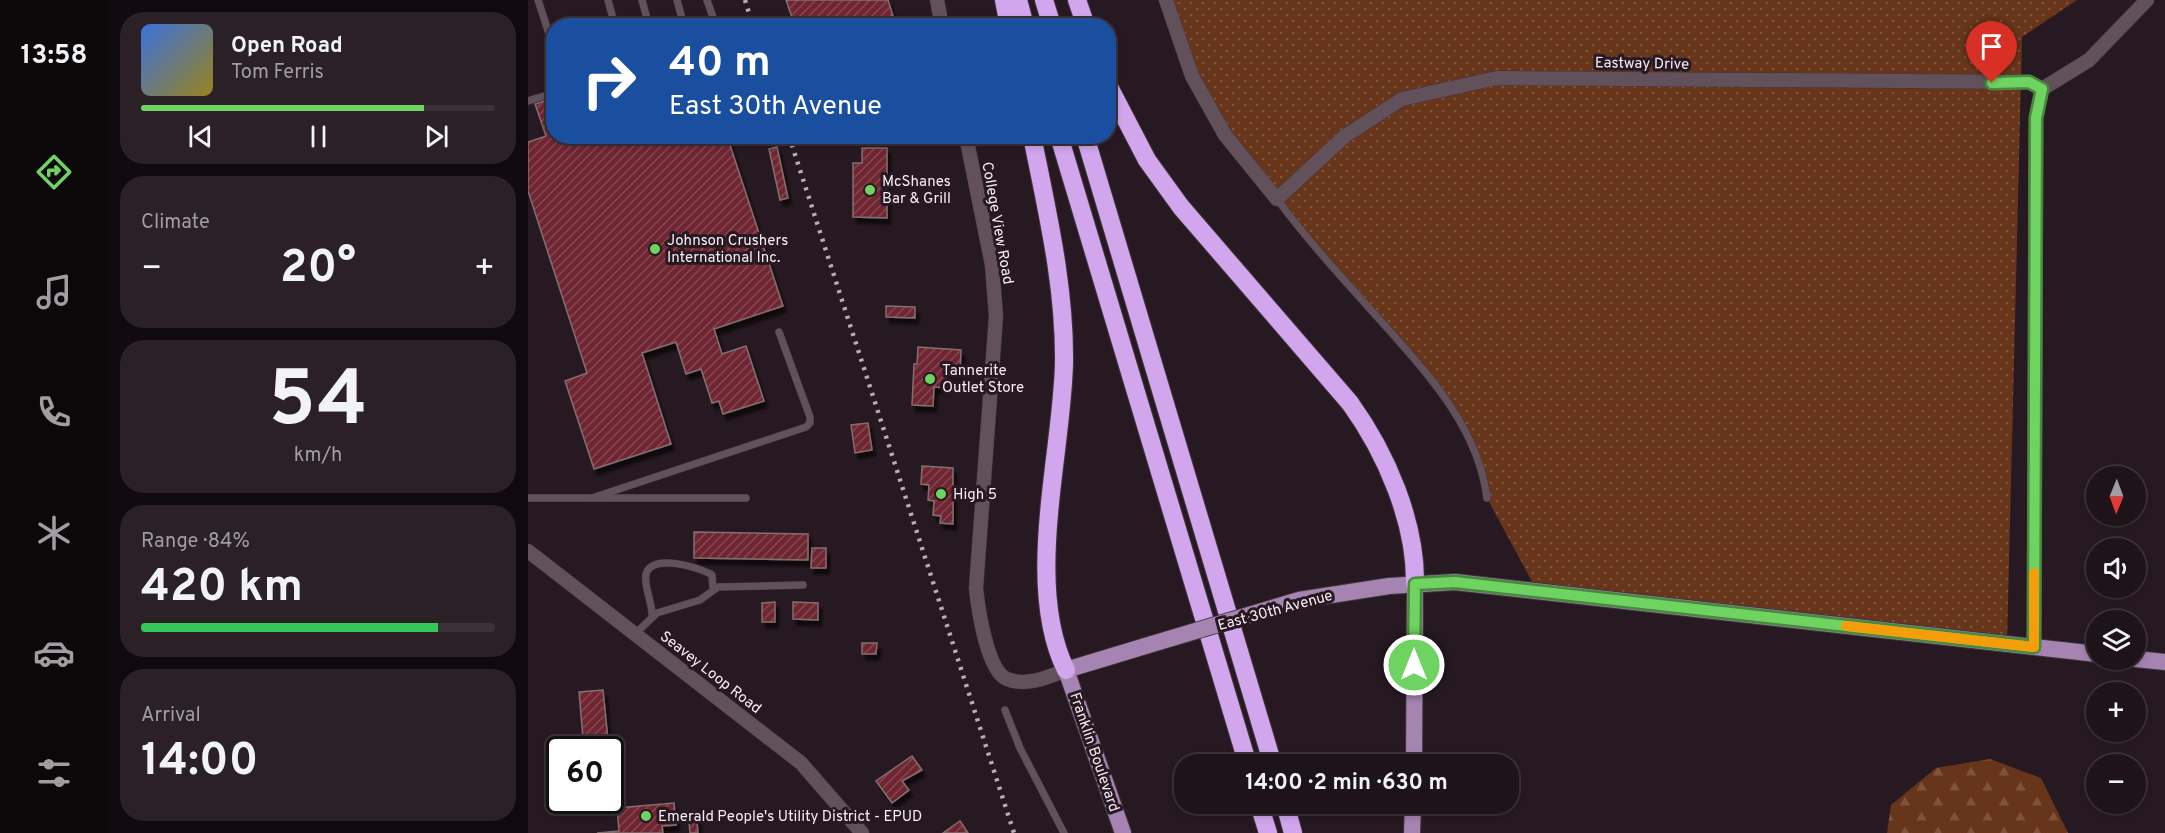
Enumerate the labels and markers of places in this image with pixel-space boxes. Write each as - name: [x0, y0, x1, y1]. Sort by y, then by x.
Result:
- pin: [1966, 21, 2017, 83]
- place label: McShanes Bar & Grill: [882, 173, 951, 209]
- marker: McShanes Bar & Grill: [863, 183, 877, 197]
- place label: Johnson Crushers International Inc.: [667, 232, 788, 268]
- marker: Johnson Crushers International Inc.: [648, 242, 662, 256]
- place label: Tannerite Outlet Store: [942, 362, 1024, 398]
- marker: Tannerite Outlet Store: [923, 372, 937, 386]
- place label: High 5: [953, 486, 997, 505]
- marker: High 5: [934, 487, 948, 501]
- place label: Emerald People's Utility District - EPUD: [658, 808, 922, 827]
- marker: Emerald People's Utility District - EPUD: [639, 809, 653, 823]

